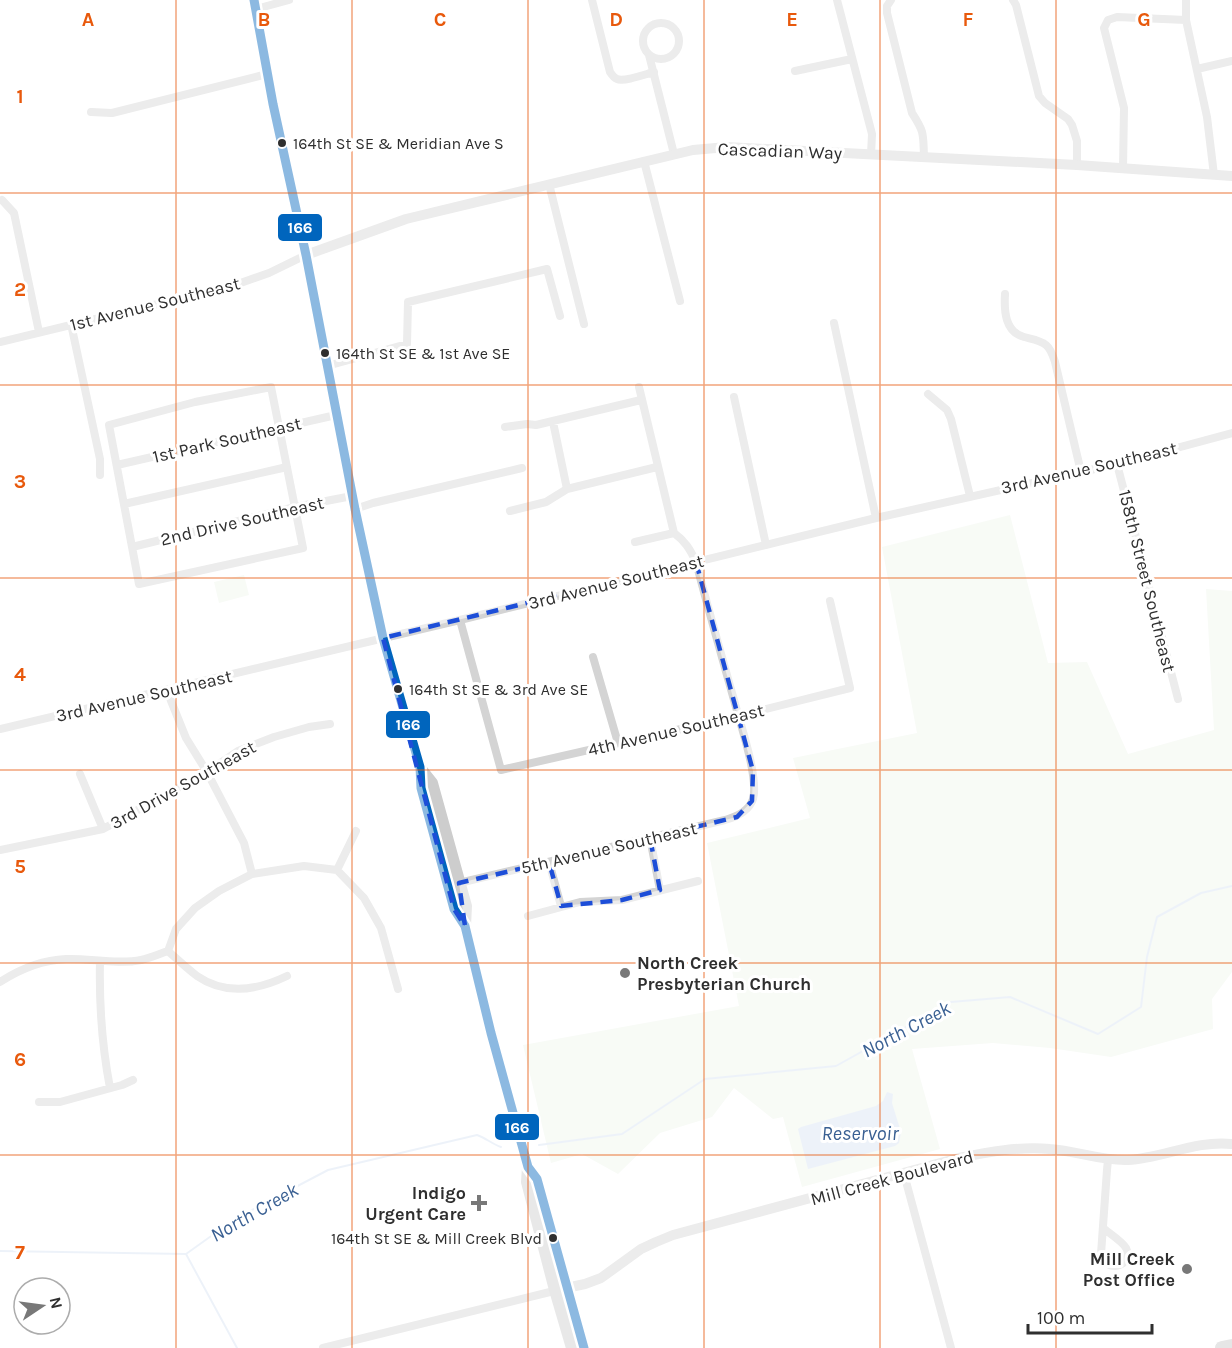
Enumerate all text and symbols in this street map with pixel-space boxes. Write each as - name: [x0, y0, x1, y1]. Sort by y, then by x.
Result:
- text: A: [82, 8, 95, 31]
- text: B: [258, 8, 270, 31]
- text: C: [434, 8, 446, 31]
- text: D: [609, 8, 623, 31]
- text: E: [786, 8, 798, 31]
- text: F: [963, 8, 974, 31]
- text: G: [1137, 8, 1151, 31]
- text: 1: [16, 85, 24, 108]
- place label: 164th St SE & Meridian Ave S: [293, 134, 504, 153]
- marker: 164th St SE & Meridian Ave S: [276, 137, 288, 149]
- street label: Cascadian Way: [717, 138, 843, 164]
- line badge: 166: [277, 213, 323, 242]
- text: 166: [287, 218, 313, 237]
- street label: 1st Avenue Southeast: [68, 272, 243, 336]
- text: 2: [14, 278, 26, 301]
- place label: 164th St SE & 1st Ave SE: [336, 344, 510, 363]
- marker: 164th St SE & 1st Ave SE: [319, 347, 331, 359]
- street label: 1st Park Southeast: [151, 412, 304, 468]
- street label: 3rd Avenue Southeast: [999, 437, 1179, 499]
- text: 3: [14, 470, 26, 493]
- street label: 158th Street Southeast: [1114, 487, 1180, 675]
- street label: 2nd Drive Southeast: [158, 491, 326, 551]
- street label: 3rd Avenue Southeast: [526, 549, 706, 614]
- text: 4: [14, 663, 26, 686]
- street label: 3rd Avenue Southeast: [54, 665, 234, 727]
- place label: 164th St SE & 3rd Ave SE: [409, 680, 588, 699]
- marker: 164th St SE & 3rd Ave SE: [392, 683, 404, 695]
- street label: 4th Avenue Southeast: [586, 699, 766, 761]
- line badge: 166: [385, 710, 431, 739]
- text: 166: [395, 715, 421, 734]
- street label: 3rd Drive Southeast: [106, 736, 260, 834]
- street label: 5th Avenue Southeast: [519, 817, 699, 879]
- text: 5: [14, 855, 26, 878]
- place label: North Creek Presbyterian Church: [637, 952, 811, 995]
- marker: North Creek Presbyterian Church: [618, 966, 632, 980]
- water label: North Creek: [858, 996, 955, 1062]
- text: 6: [14, 1048, 26, 1071]
- line badge: 166: [494, 1113, 540, 1141]
- text: 166: [504, 1118, 530, 1137]
- water label: Reservoir: [822, 1122, 900, 1145]
- street label: Mill Creek Boulevard: [808, 1146, 976, 1210]
- water label: North Creek: [206, 1178, 303, 1247]
- place label: Indigo Urgent Care: [365, 1182, 466, 1225]
- marker: Indigo Urgent Care: [470, 1194, 488, 1212]
- place label: 164th St SE & Mill Creek Blvd: [331, 1229, 542, 1248]
- marker: 164th St SE & Mill Creek Blvd: [547, 1232, 559, 1244]
- text: 7: [15, 1241, 25, 1264]
- place label: Mill Creek Post Office: [1083, 1248, 1175, 1291]
- marker: Mill Creek Post Office: [1180, 1262, 1194, 1276]
- north arrow: [12, 1276, 72, 1336]
- text: N: [46, 1295, 67, 1310]
- scale bar: [1028, 1297, 1152, 1335]
- text: 100 m: [1037, 1307, 1085, 1329]

